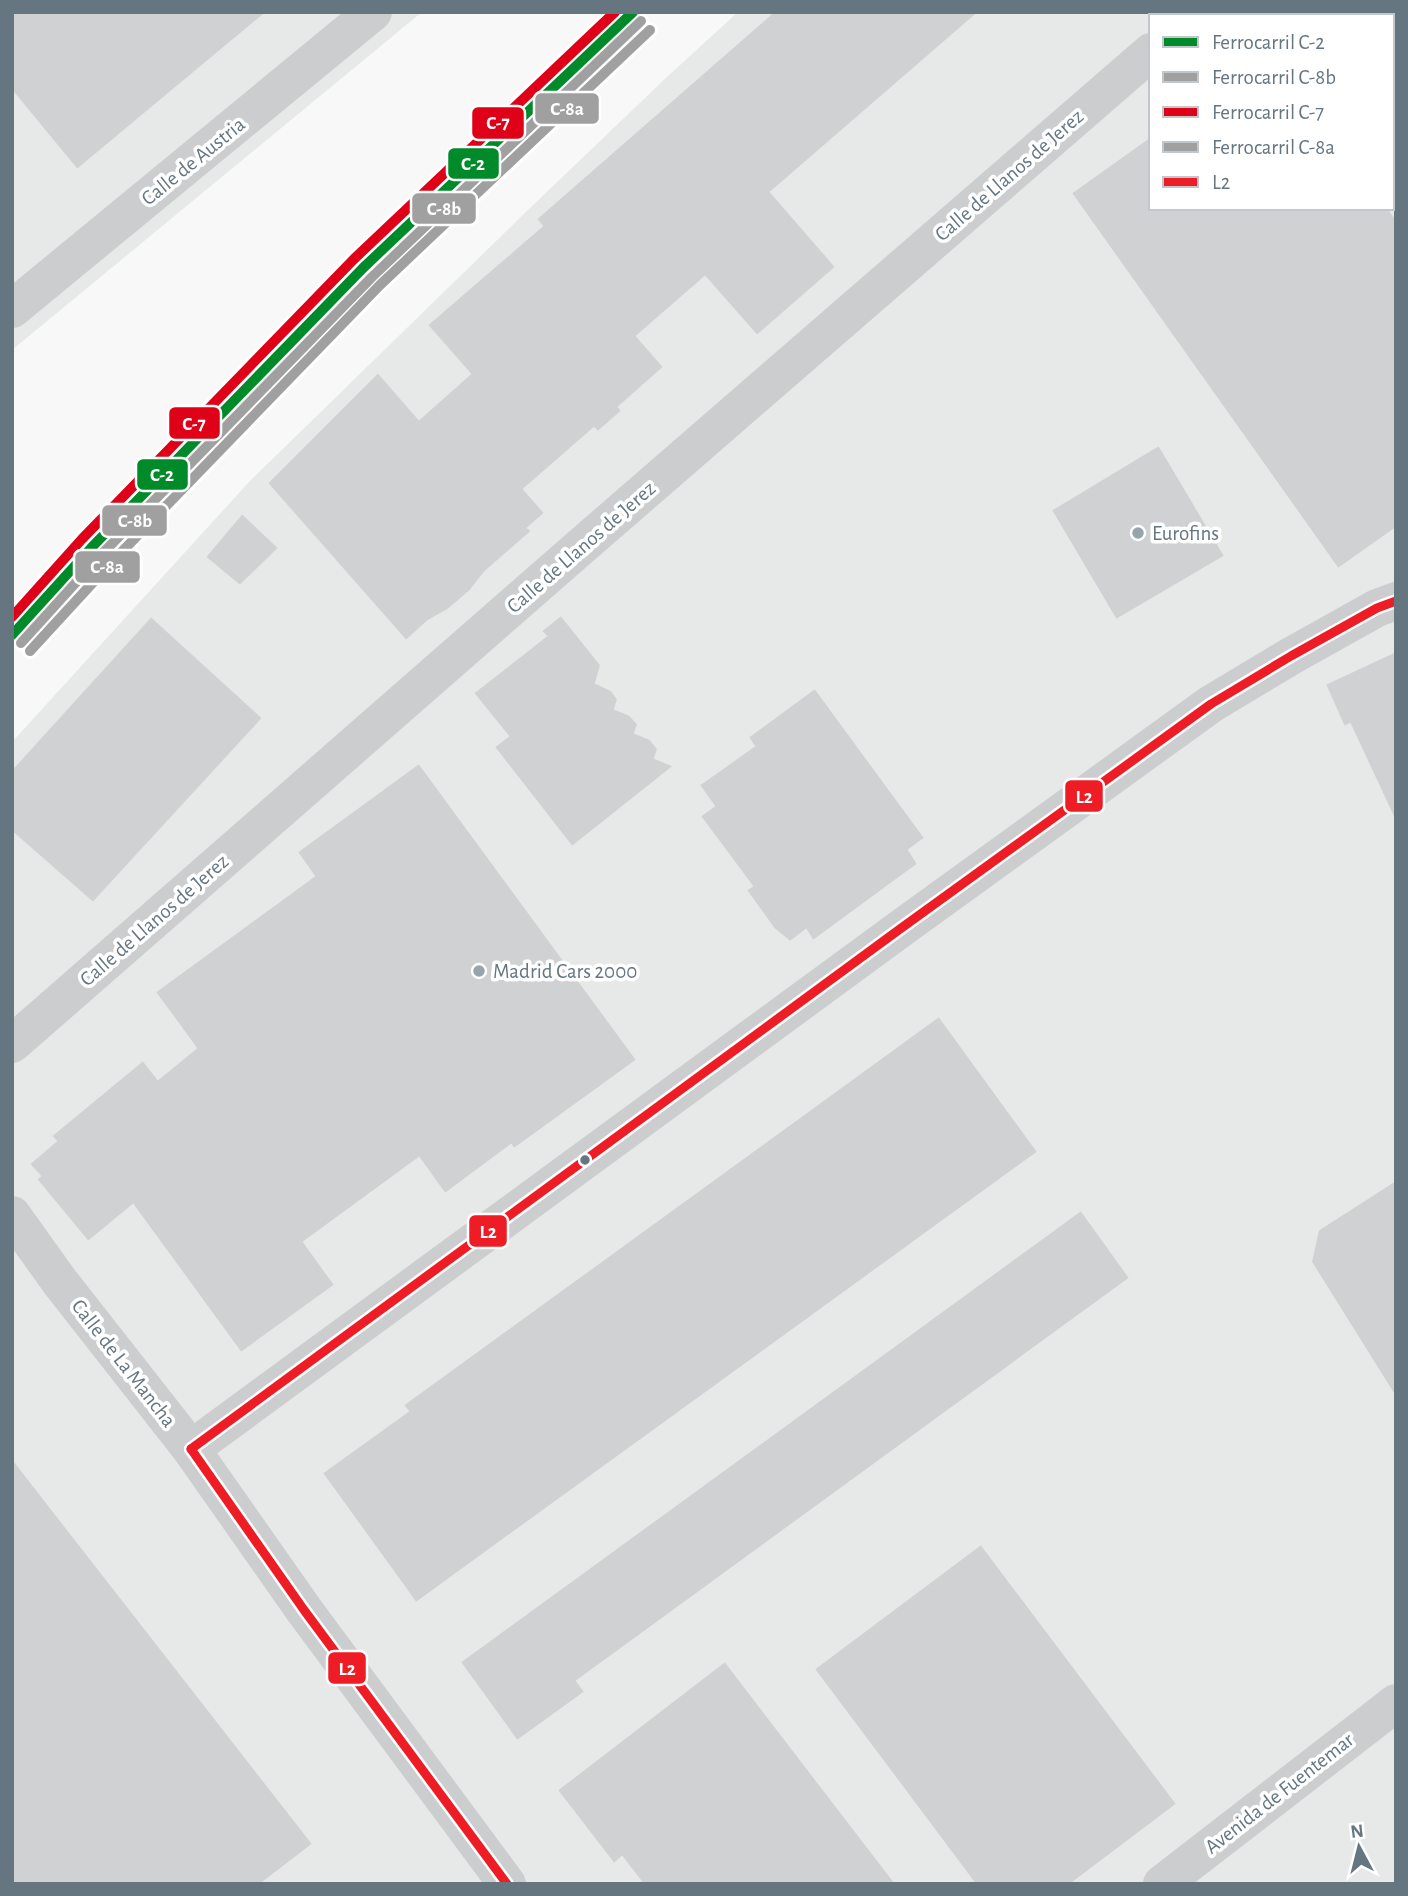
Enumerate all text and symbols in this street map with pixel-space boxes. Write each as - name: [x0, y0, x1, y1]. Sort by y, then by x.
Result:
- legend: [1149, 14, 1394, 210]
- text: Ferrocarril C-2: [1212, 32, 1325, 53]
- text: Ferrocarril C-8b: [1212, 67, 1336, 88]
- line badge: C-8a: [534, 92, 600, 125]
- text: C-8a: [550, 100, 584, 119]
- text: Ferrocarril C-7: [1212, 102, 1324, 123]
- line badge: C-7: [471, 106, 525, 140]
- street label: Calle de Llanos de Jerez: [931, 106, 1087, 245]
- street label: Calle de Austria: [137, 113, 249, 209]
- text: C-7: [486, 114, 510, 133]
- text: Ferrocarril C-8a: [1212, 137, 1335, 158]
- line badge: C-2: [447, 147, 500, 180]
- text: C-2: [461, 155, 485, 174]
- text: L2: [1212, 172, 1230, 193]
- line badge: C-8b: [411, 192, 477, 225]
- text: C-8b: [427, 200, 461, 219]
- line badge: C-7: [168, 406, 221, 440]
- text: C-7: [182, 415, 206, 434]
- line badge: C-2: [136, 458, 189, 491]
- text: C-2: [150, 466, 174, 485]
- street label: Calle de Llanos de Jerez: [503, 478, 659, 617]
- line badge: C-8b: [101, 504, 168, 537]
- text: C-8b: [118, 512, 152, 531]
- place label: Eurofins: [1152, 523, 1219, 544]
- marker: Eurofins: [1130, 525, 1146, 541]
- line badge: C-8a: [74, 550, 141, 584]
- text: C-8a: [90, 558, 124, 577]
- line badge: L2: [1064, 779, 1104, 813]
- text: L2: [1075, 788, 1093, 807]
- street label: Calle de Llanos de Jerez: [76, 851, 232, 990]
- place label: Madrid Cars 2000: [493, 961, 637, 982]
- marker: Madrid Cars 2000: [471, 963, 487, 979]
- unlabelled marker: [578, 1153, 592, 1167]
- line badge: L2: [468, 1214, 508, 1248]
- text: L2: [479, 1223, 497, 1242]
- street label: Calle de La Mancha: [67, 1296, 180, 1431]
- line badge: L2: [327, 1651, 367, 1685]
- text: L2: [338, 1660, 356, 1679]
- street label: Avenida de Fuentemar: [1201, 1729, 1358, 1858]
- north arrow: [1324, 1812, 1394, 1882]
- text: N: [1349, 1821, 1365, 1842]

